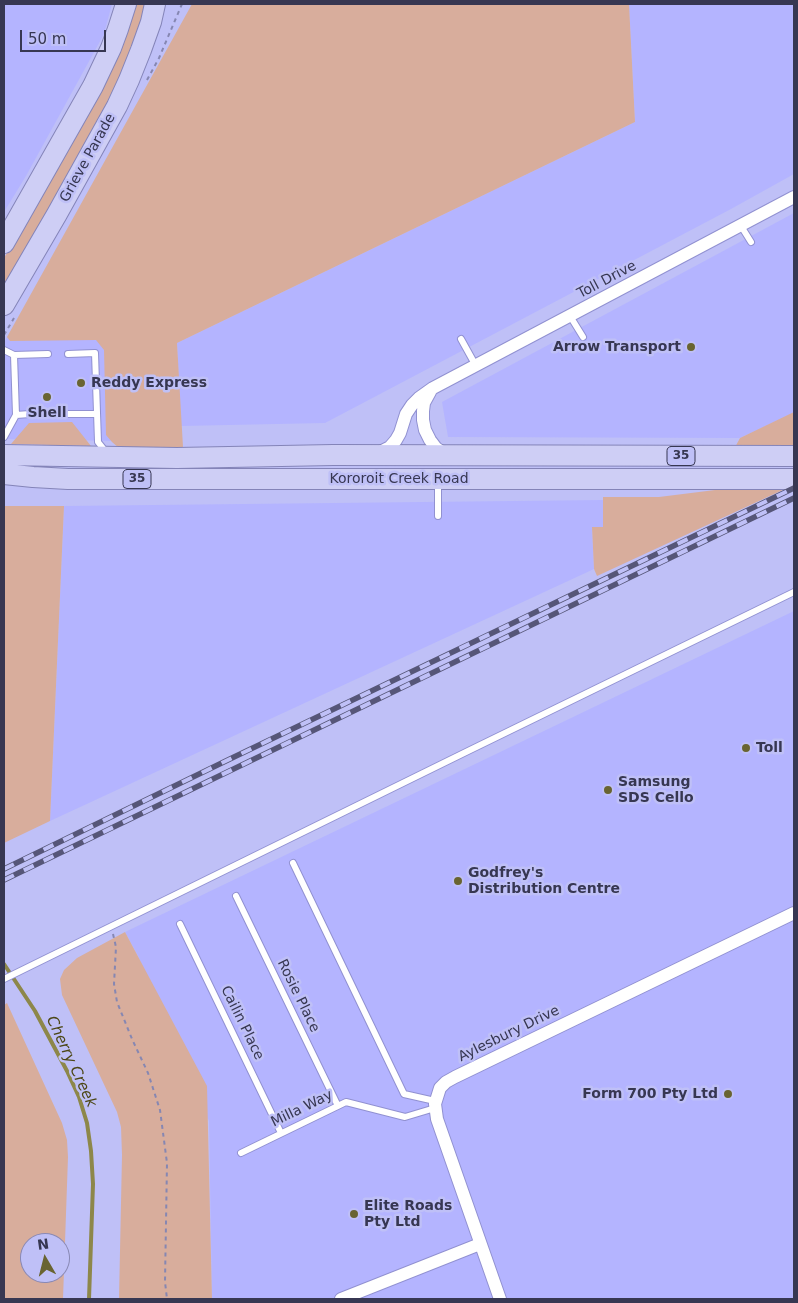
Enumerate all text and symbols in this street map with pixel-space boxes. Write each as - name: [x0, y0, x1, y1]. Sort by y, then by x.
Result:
- scale bar: [22, 20, 109, 52]
- text: 50 m: [28, 30, 66, 48]
- street label: Grieve Parade: [57, 111, 119, 205]
- street label: Toll Drive: [575, 257, 639, 303]
- place label: Arrow Transport: [553, 339, 681, 355]
- marker: Arrow Transport: [685, 341, 697, 353]
- place label: Reddy Express: [91, 375, 207, 391]
- marker: Reddy Express: [75, 377, 87, 389]
- marker: Shell: [41, 391, 53, 403]
- place label: Shell: [27, 405, 67, 421]
- road number: 35: [667, 446, 695, 466]
- road number: 35: [123, 469, 151, 488]
- street label: Kororoit Creek Road: [329, 471, 469, 487]
- place label: Toll: [756, 740, 783, 756]
- marker: Toll: [740, 742, 752, 754]
- place label: Samsung SDS Cello: [618, 774, 694, 806]
- marker: Samsung SDS Cello: [602, 784, 614, 796]
- place label: Godfrey's Distribution Centre: [468, 865, 620, 898]
- marker: Godfrey's Distribution Centre: [452, 875, 464, 887]
- street label: Rosie Place: [273, 957, 323, 1035]
- street label: Cailin Place: [217, 983, 267, 1063]
- street label: Aylesbury Drive: [456, 1002, 562, 1066]
- water label: Cherry Creek: [42, 1013, 100, 1111]
- place label: Form 700 Pty Ltd: [582, 1086, 718, 1102]
- street label: Milla Way: [268, 1087, 336, 1131]
- marker: Form 700 Pty Ltd: [722, 1088, 734, 1100]
- place label: Elite Roads Pty Ltd: [364, 1198, 452, 1230]
- marker: Elite Roads Pty Ltd: [348, 1208, 360, 1220]
- north arrow: [20, 1233, 70, 1283]
- text: N: [36, 1235, 50, 1253]

